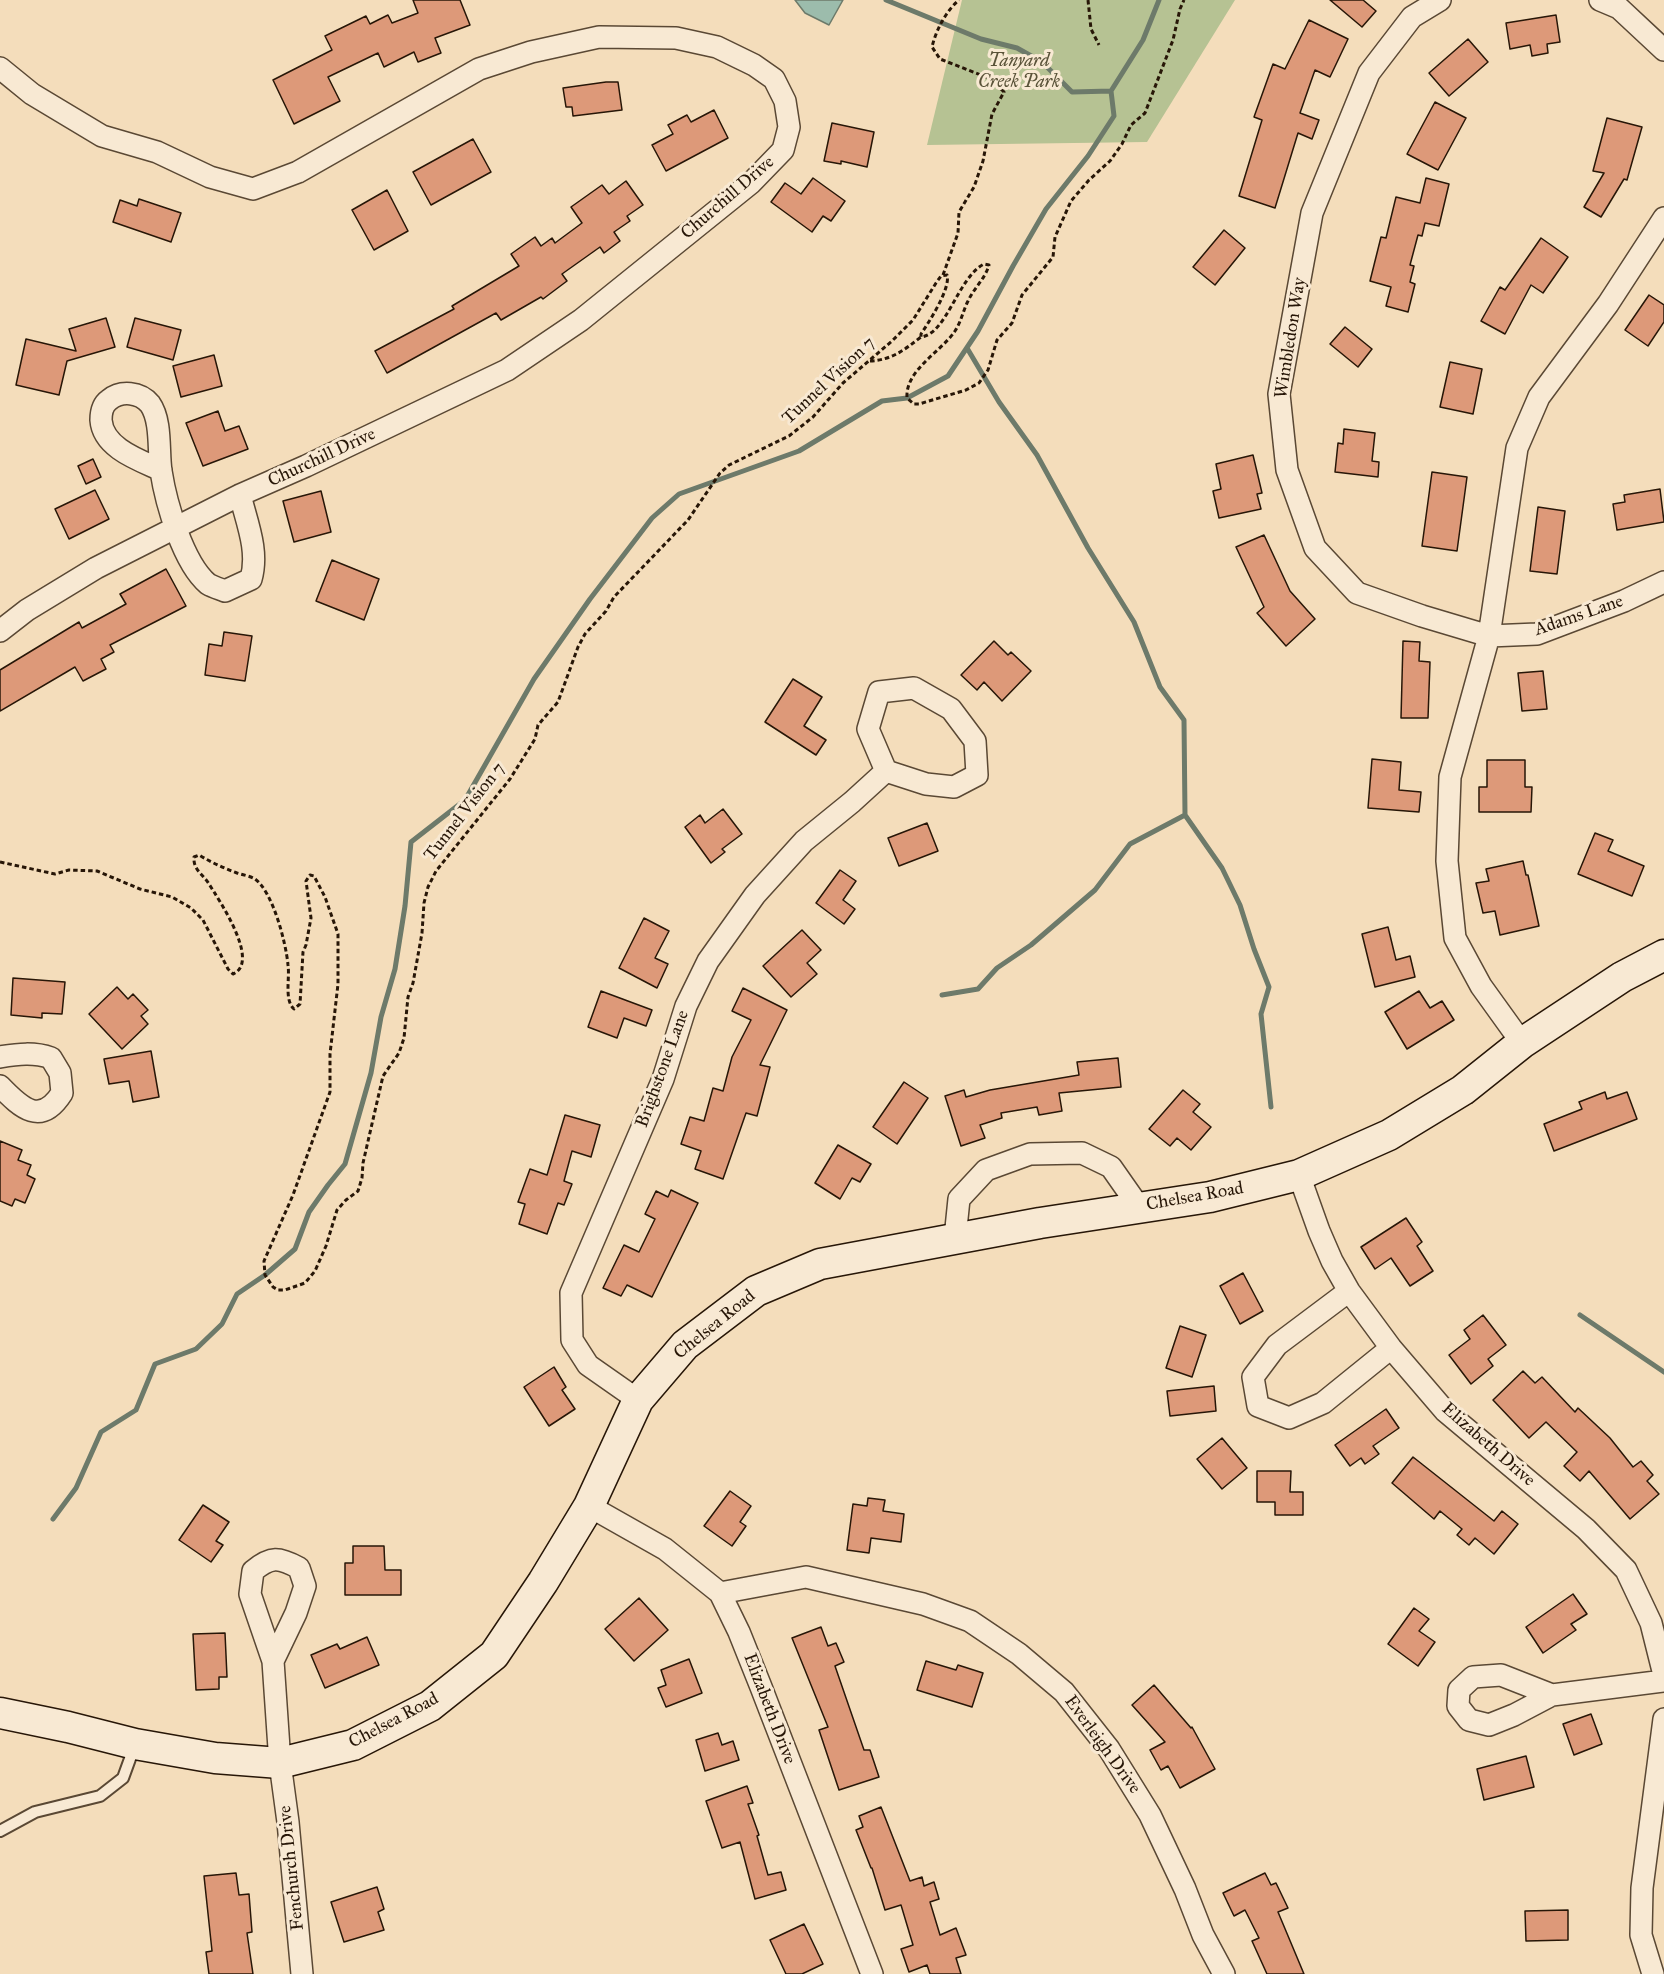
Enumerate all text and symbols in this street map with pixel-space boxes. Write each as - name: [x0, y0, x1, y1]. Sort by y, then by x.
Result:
- park label: Tanyard Creek Park: [978, 51, 1060, 94]
- street label: Churchill Drive: [677, 152, 779, 244]
- street label: Wimbledon Way: [1271, 276, 1311, 400]
- street label: Tunnel Vision 7: [778, 333, 880, 429]
- street label: Churchill Drive: [265, 424, 379, 492]
- street label: Adams Lane: [1532, 591, 1626, 641]
- street label: Tunnel Vision 7: [420, 759, 510, 865]
- street label: Brighstone Lane: [632, 1007, 694, 1131]
- street label: Chelsea Road: [1145, 1178, 1245, 1216]
- street label: Chelsea Road: [670, 1286, 760, 1364]
- street label: Elizabeth Drive: [1437, 1399, 1539, 1491]
- street label: Elizabeth Drive: [738, 1651, 800, 1767]
- street label: Chelsea Road: [345, 1688, 443, 1754]
- street label: Everleigh Drive: [1059, 1692, 1145, 1798]
- street label: Fenchurch Drive: [275, 1804, 309, 1932]

